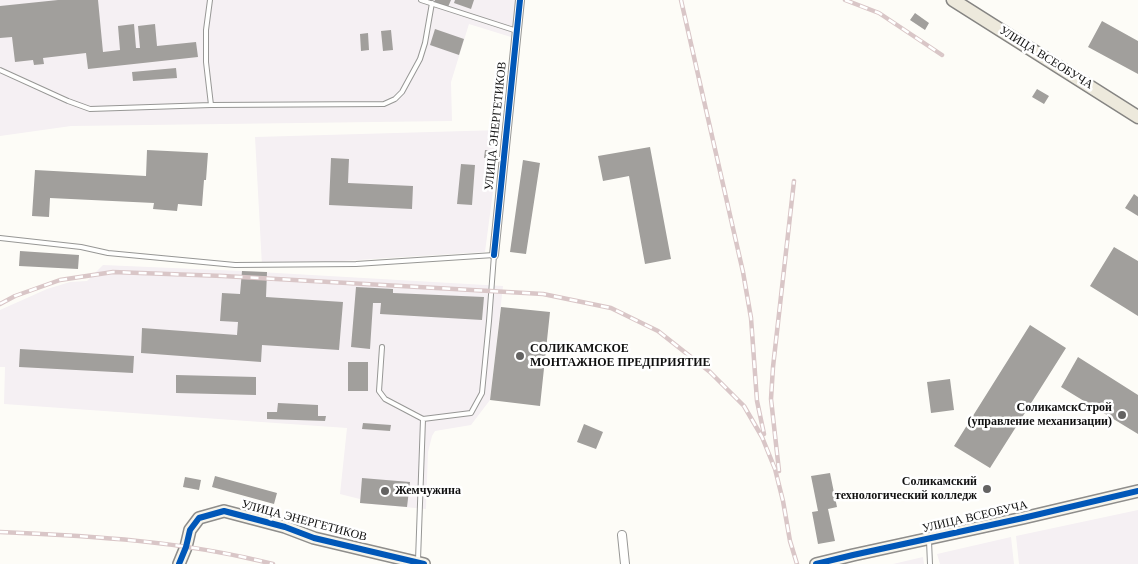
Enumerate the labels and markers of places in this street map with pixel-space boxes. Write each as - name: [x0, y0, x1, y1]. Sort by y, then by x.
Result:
- place label: СОЛИКАМСКОЕ МОНТАЖНОЕ ПРЕДПРИЯТИЕ: [530, 342, 711, 370]
- marker: СОЛИКАМСКОЕ МОНТАЖНОЕ ПРЕДПРИЯТИЕ: [514, 350, 526, 362]
- place label: СоликамскСтрой (управление механизации): [967, 401, 1112, 429]
- marker: СоликамскСтрой (управление механизации): [1116, 409, 1128, 421]
- place label: Соликамский технологический колледж: [835, 475, 977, 503]
- marker: Соликамский технологический колледж: [981, 483, 993, 495]
- place label: Жемчужина: [395, 484, 461, 498]
- marker: Жемчужина: [379, 485, 391, 497]

